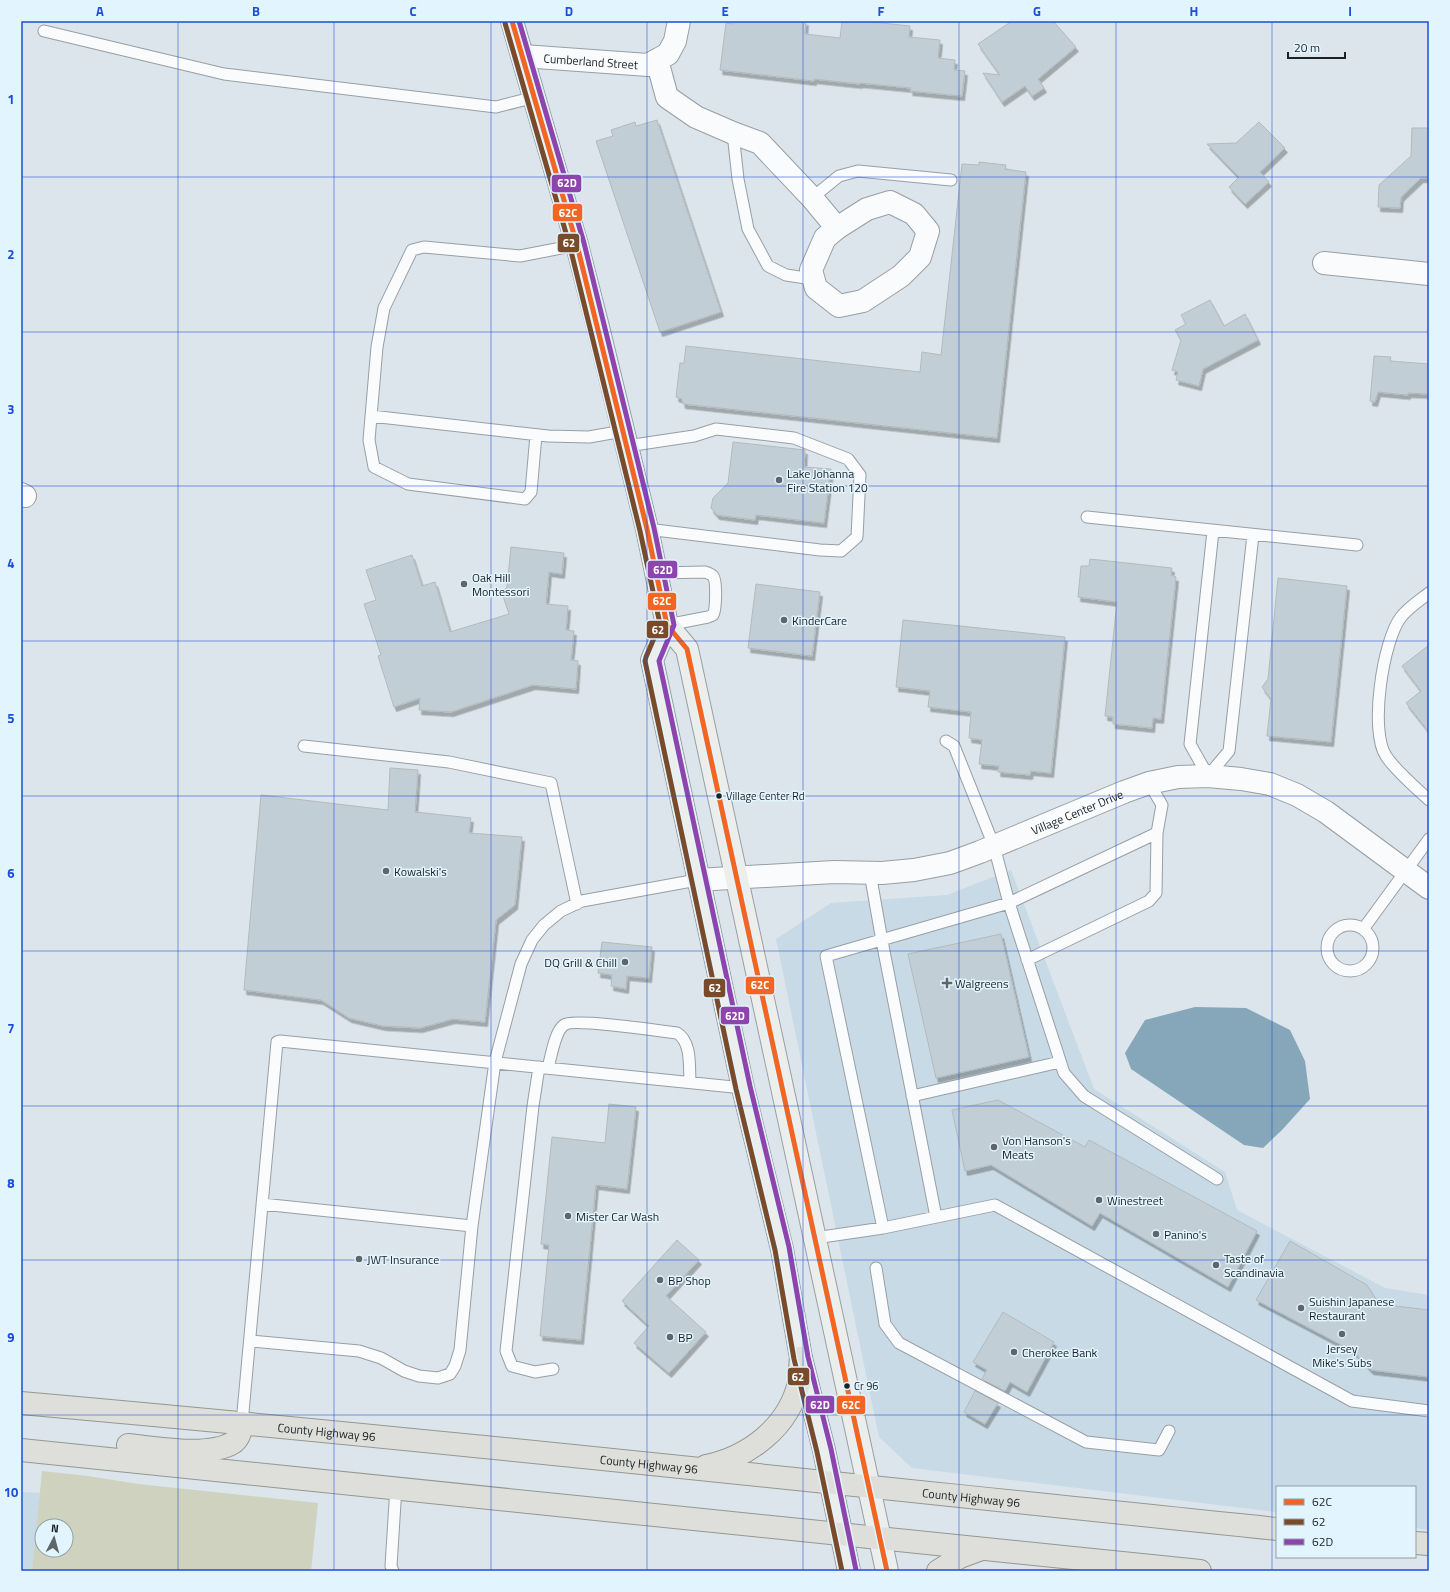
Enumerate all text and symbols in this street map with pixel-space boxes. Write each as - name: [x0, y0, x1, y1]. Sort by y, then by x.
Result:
- text: A: [96, 1, 104, 21]
- text: B: [252, 1, 260, 21]
- text: C: [409, 1, 417, 21]
- text: D: [565, 1, 573, 21]
- text: E: [721, 1, 729, 21]
- text: F: [878, 1, 885, 21]
- text: G: [1033, 1, 1041, 21]
- text: H: [1190, 1, 1198, 21]
- text: I: [1348, 1, 1352, 21]
- scale bar: [1288, 34, 1345, 60]
- text: 20 m: [1294, 38, 1320, 57]
- street label: Cumberland Street: [543, 48, 639, 74]
- text: 1: [7, 89, 15, 109]
- line badge: 62D: [551, 174, 582, 193]
- text: 62D: [557, 175, 577, 191]
- line badge: 62C: [552, 203, 583, 222]
- text: 62C: [559, 205, 577, 221]
- line badge: 62: [557, 233, 580, 253]
- text: 62: [563, 235, 575, 251]
- text: 2: [7, 244, 15, 264]
- text: 3: [7, 399, 15, 419]
- place label: Lake Johanna Fire Station 120: [787, 464, 868, 497]
- marker: Lake Johanna Fire Station 120: [774, 475, 784, 485]
- text: 4: [7, 553, 15, 573]
- line badge: 62D: [647, 560, 678, 579]
- text: 62D: [653, 562, 673, 578]
- place label: Oak Hill Montessori: [472, 568, 529, 601]
- marker: Oak Hill Montessori: [459, 579, 469, 589]
- line badge: 62C: [647, 592, 677, 611]
- text: 62C: [653, 593, 671, 609]
- place label: KinderCare: [792, 611, 847, 630]
- marker: KinderCare: [779, 615, 789, 625]
- line badge: 62: [646, 620, 669, 639]
- text: 62: [652, 622, 664, 638]
- text: 5: [7, 708, 15, 728]
- street label: Village Center Drive: [1028, 784, 1126, 839]
- place label: Village Center Rd: [726, 788, 805, 804]
- marker: Village Center Rd: [714, 791, 724, 801]
- place label: Kowalski's: [394, 862, 447, 881]
- text: 6: [7, 863, 15, 883]
- marker: Kowalski's: [381, 866, 391, 876]
- place label: DQ Grill & Chill: [544, 953, 617, 972]
- marker: DQ Grill & Chill: [620, 957, 630, 967]
- place label: Walgreens: [955, 974, 1009, 993]
- line badge: 62C: [745, 976, 775, 995]
- text: 62C: [751, 977, 769, 993]
- line badge: 62: [703, 978, 726, 998]
- marker: Walgreens: [942, 978, 952, 988]
- text: 62: [709, 980, 721, 996]
- line badge: 62D: [720, 1006, 750, 1025]
- text: 62D: [725, 1008, 745, 1024]
- text: 7: [7, 1018, 15, 1038]
- place label: Von Hanson's Meats: [1002, 1131, 1071, 1164]
- marker: Von Hanson's Meats: [989, 1142, 999, 1152]
- text: 8: [7, 1173, 15, 1193]
- place label: Winestreet: [1107, 1191, 1164, 1210]
- marker: Winestreet: [1094, 1195, 1104, 1205]
- place label: Mister Car Wash: [576, 1207, 659, 1226]
- marker: Mister Car Wash: [563, 1211, 573, 1221]
- place label: Panino's: [1164, 1225, 1207, 1244]
- marker: Panino's: [1151, 1229, 1161, 1239]
- place label: Taste of Scandinavia: [1224, 1249, 1284, 1282]
- place label: JWT Insurance: [367, 1250, 439, 1269]
- marker: JWT Insurance: [354, 1254, 364, 1264]
- marker: Taste of Scandinavia: [1211, 1260, 1221, 1270]
- place label: BP Shop: [668, 1271, 711, 1290]
- marker: BP Shop: [655, 1275, 665, 1285]
- place label: Suishin Japanese Restaurant: [1309, 1292, 1394, 1325]
- marker: Suishin Japanese Restaurant: [1296, 1303, 1306, 1313]
- text: 9: [7, 1327, 15, 1347]
- place label: BP: [678, 1328, 693, 1347]
- marker: Jersey Mike's Subs: [1337, 1329, 1347, 1339]
- marker: BP: [665, 1332, 675, 1342]
- place label: Jersey Mike's Subs: [1312, 1339, 1372, 1372]
- place label: Cherokee Bank: [1022, 1343, 1098, 1362]
- marker: Cherokee Bank: [1009, 1347, 1019, 1357]
- line badge: 62: [787, 1367, 810, 1386]
- text: 62: [792, 1369, 804, 1385]
- place label: Cr 96: [854, 1378, 879, 1394]
- marker: Cr 96: [842, 1381, 852, 1391]
- line badge: 62D: [805, 1395, 835, 1414]
- line badge: 62C: [836, 1395, 866, 1415]
- text: 62D: [810, 1397, 830, 1413]
- text: 62C: [842, 1397, 860, 1413]
- street label: County Highway 96: [277, 1417, 377, 1446]
- street label: County Highway 96: [599, 1449, 699, 1478]
- text: 10: [4, 1482, 18, 1502]
- street label: County Highway 96: [921, 1483, 1021, 1512]
- legend: [1276, 1486, 1416, 1558]
- text: 62C: [1312, 1492, 1332, 1511]
- text: 62: [1312, 1512, 1325, 1531]
- north arrow: [34, 1518, 74, 1558]
- text: N: [50, 1520, 60, 1536]
- text: 62D: [1312, 1532, 1333, 1551]

